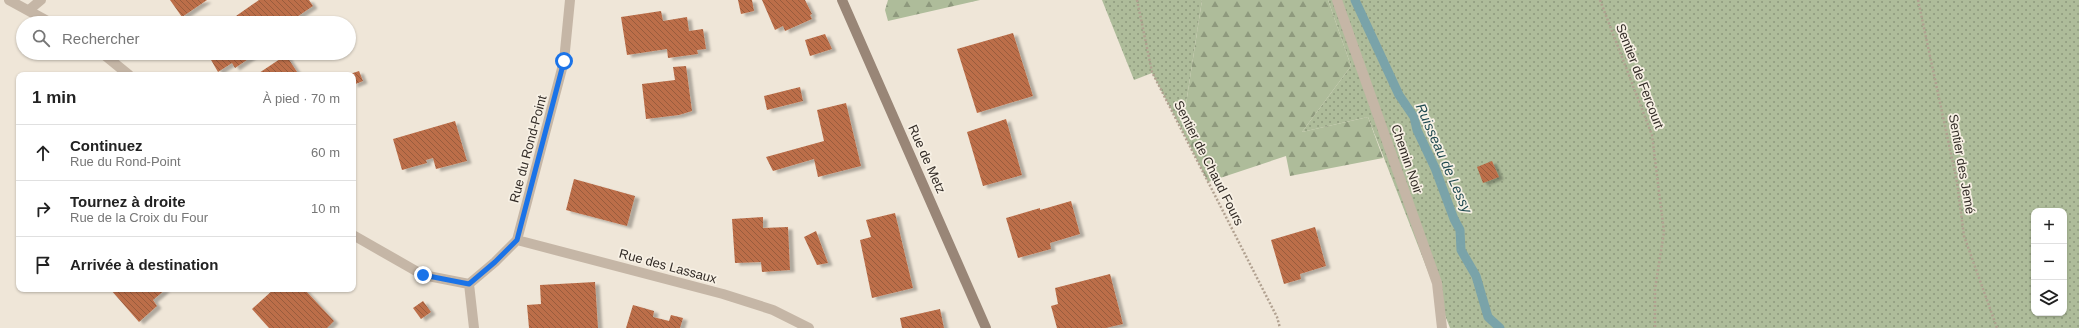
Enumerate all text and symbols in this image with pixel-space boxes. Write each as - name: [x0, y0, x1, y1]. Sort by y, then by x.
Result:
- search box: [16, 16, 356, 60]
- street label: Sentier de Fercourt: [1613, 21, 1667, 131]
- icon: search: [30, 27, 52, 49]
- text: Rechercher: [62, 30, 140, 47]
- route start: [555, 52, 573, 70]
- text: 1 min: [32, 88, 76, 107]
- text: À pied · 70 m: [263, 91, 340, 106]
- street label: Rue du Rond-Point: [506, 93, 550, 204]
- street label: Sentier de Chaud Fours: [1171, 98, 1247, 228]
- water label: Ruisseau de Lessy: [1413, 101, 1476, 216]
- street label: Sentier des Jemé: [1946, 113, 1978, 215]
- street label: Rue de Metz: [905, 122, 949, 196]
- street label: Chemin Noir: [1388, 122, 1426, 196]
- text: Continuez: [70, 137, 143, 154]
- icon: ahead: [32, 142, 54, 164]
- text: 60 m: [311, 145, 340, 160]
- text: Rue du Rond-Point: [70, 154, 181, 169]
- text: Tournez à droite: [70, 193, 186, 210]
- icon: right: [32, 198, 54, 220]
- text: 10 m: [311, 201, 340, 216]
- map controls: [2031, 208, 2067, 316]
- button: +: [2031, 208, 2067, 244]
- text: Rue de la Croix du Four: [70, 210, 208, 225]
- button: −: [2031, 244, 2067, 280]
- street label: Rue des Lassaux: [618, 246, 719, 286]
- icon: arrive: [32, 254, 54, 276]
- text: Arrivée à destination: [70, 256, 218, 273]
- route end: [414, 266, 432, 284]
- button: layers: [2031, 280, 2067, 316]

